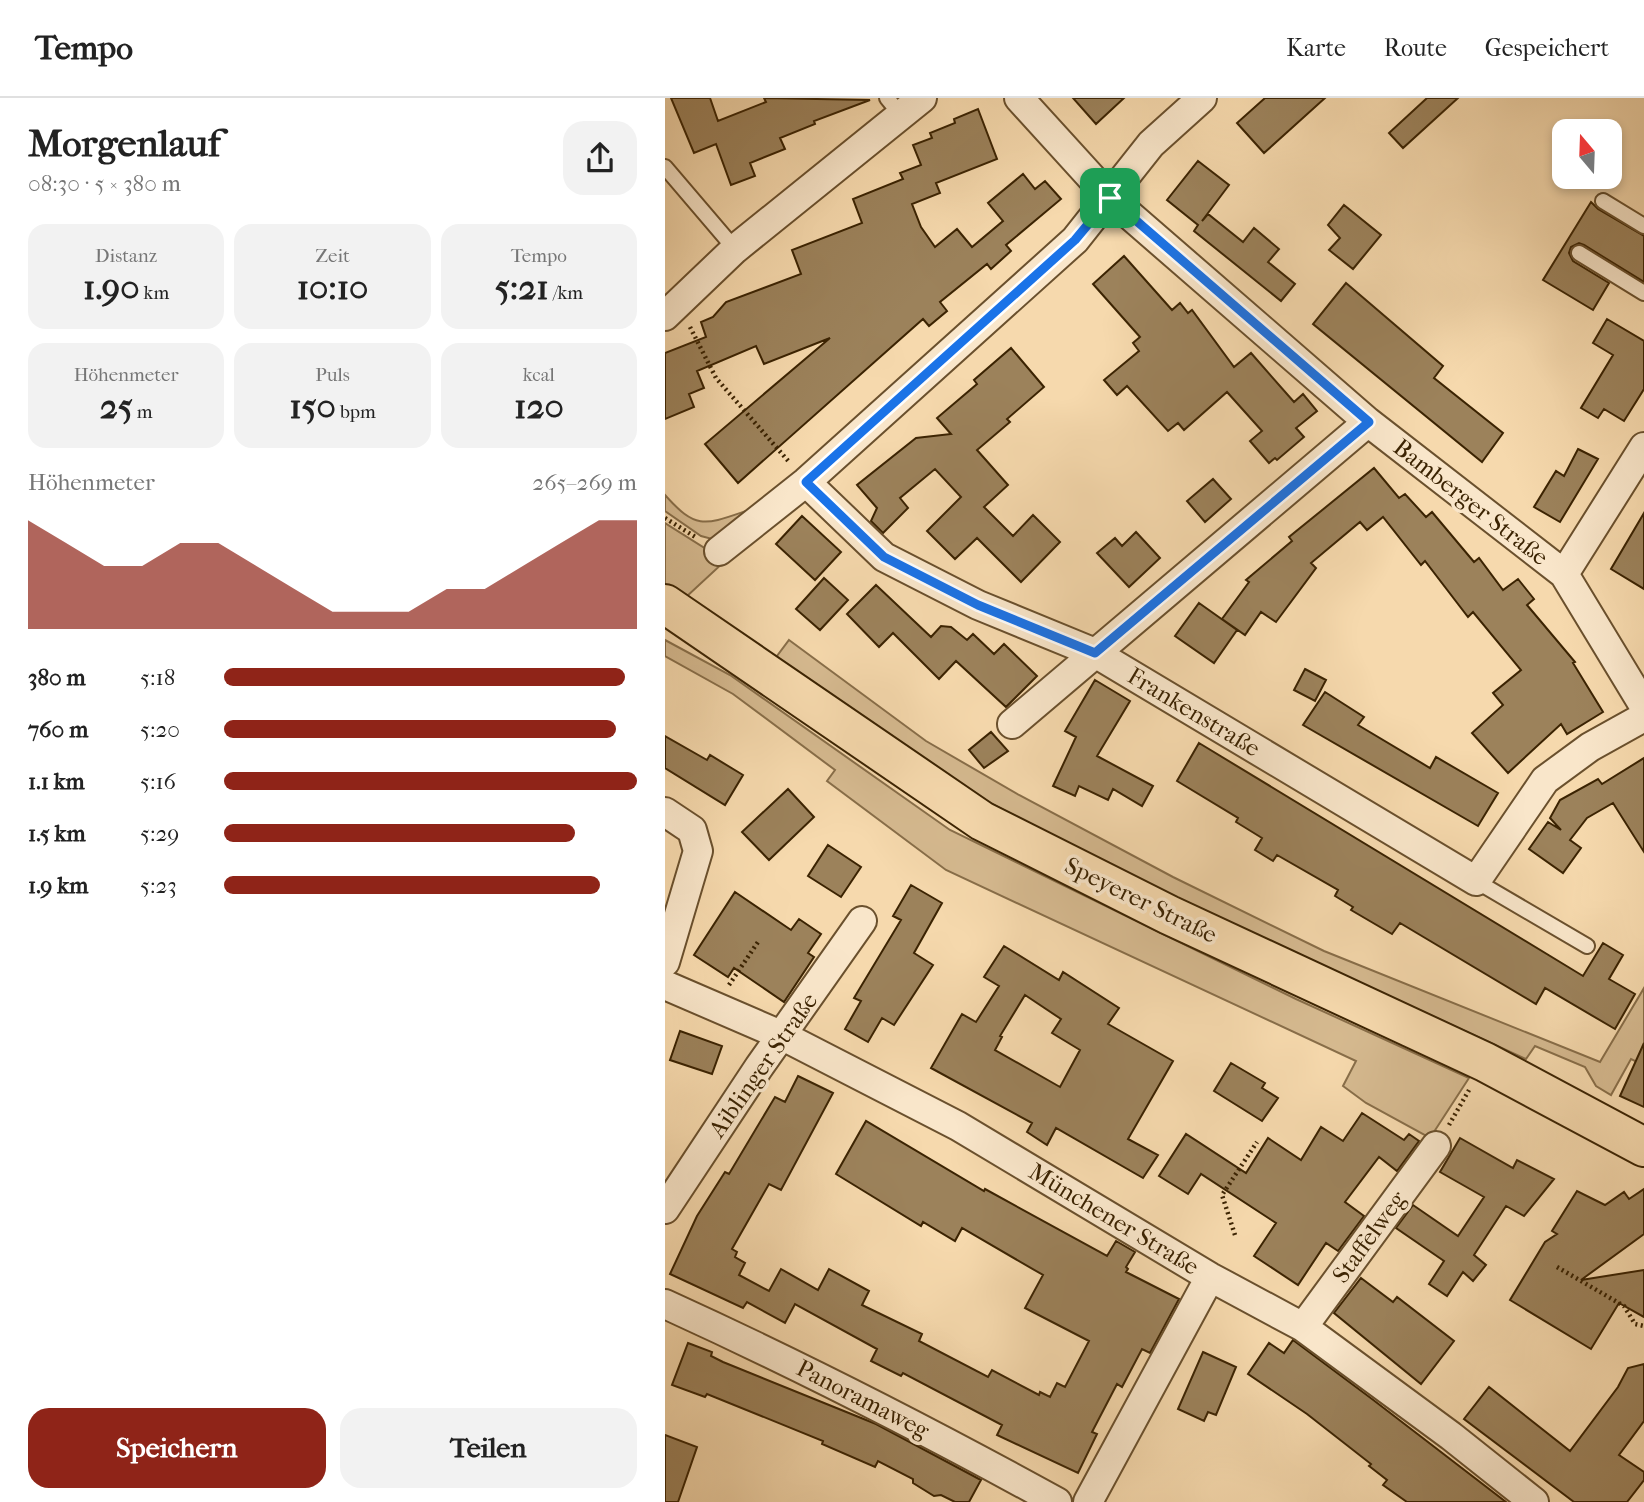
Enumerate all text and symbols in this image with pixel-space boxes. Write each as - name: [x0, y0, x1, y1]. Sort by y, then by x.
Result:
- text: Tempo: [35, 29, 133, 68]
- text: Karte: [1286, 34, 1346, 62]
- text: Route: [1384, 34, 1447, 62]
- text: Gespeichert: [1485, 34, 1609, 62]
- north arrow: [1552, 119, 1622, 189]
- map controls: [1552, 119, 1622, 189]
- text: Morgenlauf: [28, 121, 221, 166]
- button: share: [563, 121, 637, 195]
- pin: [1080, 168, 1140, 228]
- text: 08:30 · 5 × 380 m: [28, 170, 181, 197]
- icon: arrive: [1091, 179, 1129, 217]
- text: Distanz: [95, 245, 157, 267]
- text: Zeit: [315, 245, 350, 267]
- text: Tempo: [511, 245, 567, 267]
- text: 1.90: [83, 267, 140, 308]
- text: 10:10: [297, 267, 368, 308]
- text: 5:21: [495, 267, 549, 308]
- text: km: [140, 282, 169, 304]
- text: /km: [549, 282, 583, 304]
- text: Höhenmeter: [74, 364, 178, 386]
- text: Puls: [315, 364, 350, 386]
- text: kcal: [523, 364, 555, 386]
- text: 25: [100, 386, 133, 427]
- text: 150: [289, 386, 336, 427]
- text: 120: [514, 386, 564, 427]
- text: m: [133, 401, 153, 423]
- text: bpm: [336, 401, 376, 423]
- street label: Bamberger Straße: [1388, 433, 1554, 571]
- text: Höhenmeter: [28, 469, 155, 496]
- text: 265–269 m: [532, 469, 637, 496]
- street label: Frankenstraße: [1123, 661, 1265, 763]
- text: 380 m: [28, 664, 86, 691]
- text: 5:18: [140, 664, 175, 691]
- text: 760 m: [28, 716, 88, 743]
- text: 5:20: [140, 716, 180, 743]
- text: 1.1 km: [28, 768, 85, 795]
- text: 5:16: [140, 768, 176, 795]
- text: 1.5 km: [28, 820, 86, 847]
- text: 5:29: [140, 820, 179, 847]
- street label: Speyerer Straße: [1060, 851, 1222, 949]
- text: 1.9 km: [28, 872, 88, 899]
- text: 5:23: [140, 872, 177, 899]
- street label: Aiblinger Straße: [702, 987, 823, 1143]
- street label: Münchener Straße: [1024, 1157, 1204, 1281]
- street label: Staffelweg: [1326, 1185, 1412, 1288]
- street label: Panoramaweg: [792, 1354, 935, 1445]
- button: Speichern: [28, 1408, 326, 1488]
- button: Teilen: [340, 1408, 637, 1488]

